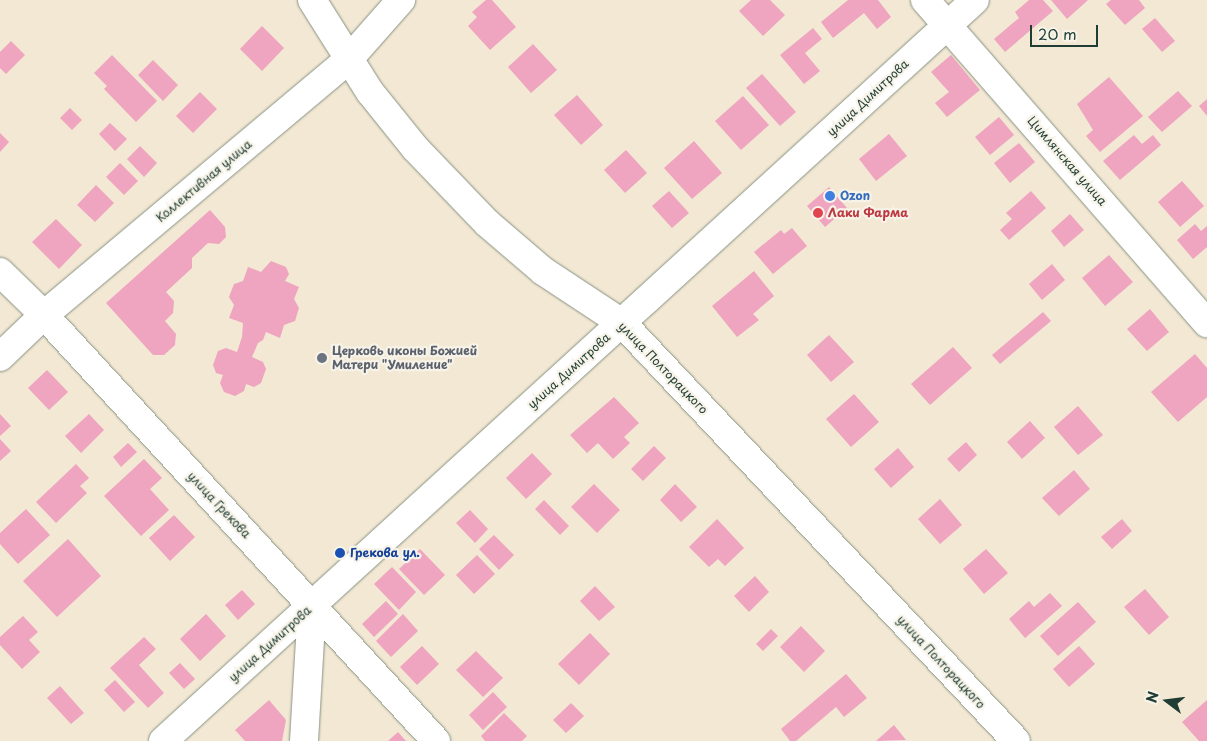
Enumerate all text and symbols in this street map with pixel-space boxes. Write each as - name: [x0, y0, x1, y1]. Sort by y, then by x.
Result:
- scale bar: [1032, 15, 1100, 47]
- text: 20 m: [1038, 22, 1077, 45]
- street label: улица Димитрова: [824, 56, 912, 140]
- street label: Цимлянская улица: [1024, 113, 1110, 209]
- street label: Коллективная улица: [153, 137, 255, 225]
- place label: Ozon: [840, 189, 870, 203]
- marker: Ozon: [824, 190, 836, 202]
- place label: Лаки Фарма: [828, 206, 909, 220]
- marker: Лаки Фарма: [812, 207, 824, 219]
- street label: улица Полторацкого: [615, 319, 711, 417]
- street label: улица Димитрова: [525, 330, 613, 412]
- place label: Церковь иконы Божией Матери "Умиление": [332, 344, 479, 372]
- marker: Церковь иконы Божией Матери "Умиление": [316, 352, 328, 364]
- street label: улица Грекова: [184, 469, 254, 541]
- place label: Грекова ул.: [350, 546, 420, 560]
- marker: Грекова ул.: [334, 547, 346, 559]
- street label: улица Димитрова: [226, 603, 314, 685]
- street label: улица Полторацкого: [894, 612, 988, 712]
- north arrow: [1142, 676, 1192, 726]
- text: N: [1140, 689, 1164, 705]

